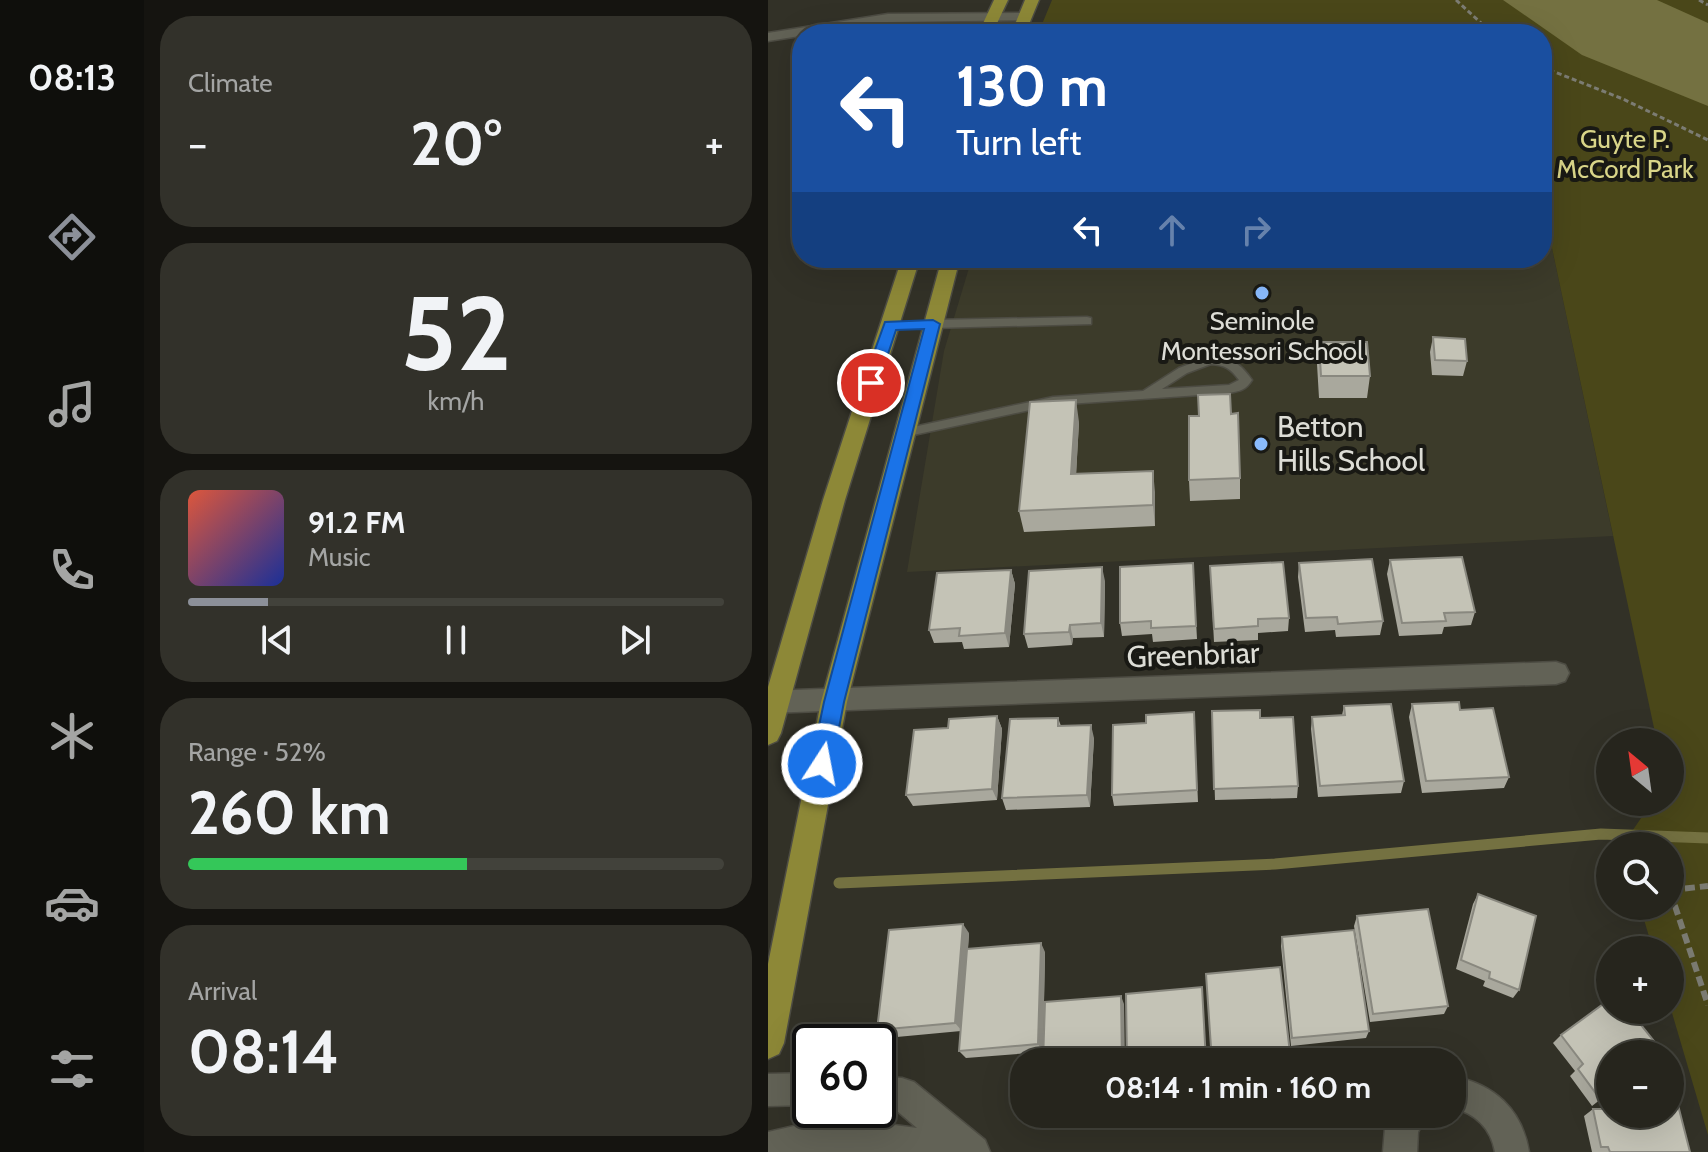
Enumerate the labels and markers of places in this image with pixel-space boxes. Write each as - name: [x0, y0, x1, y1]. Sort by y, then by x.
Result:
- marker: Seminole Montessori School: [1253, 284, 1271, 302]
- place label: Seminole Montessori School: [1161, 305, 1363, 367]
- pin: [837, 349, 905, 417]
- place label: Betton Hills School: [1277, 408, 1425, 479]
- marker: Betton Hills School: [1252, 435, 1270, 453]

